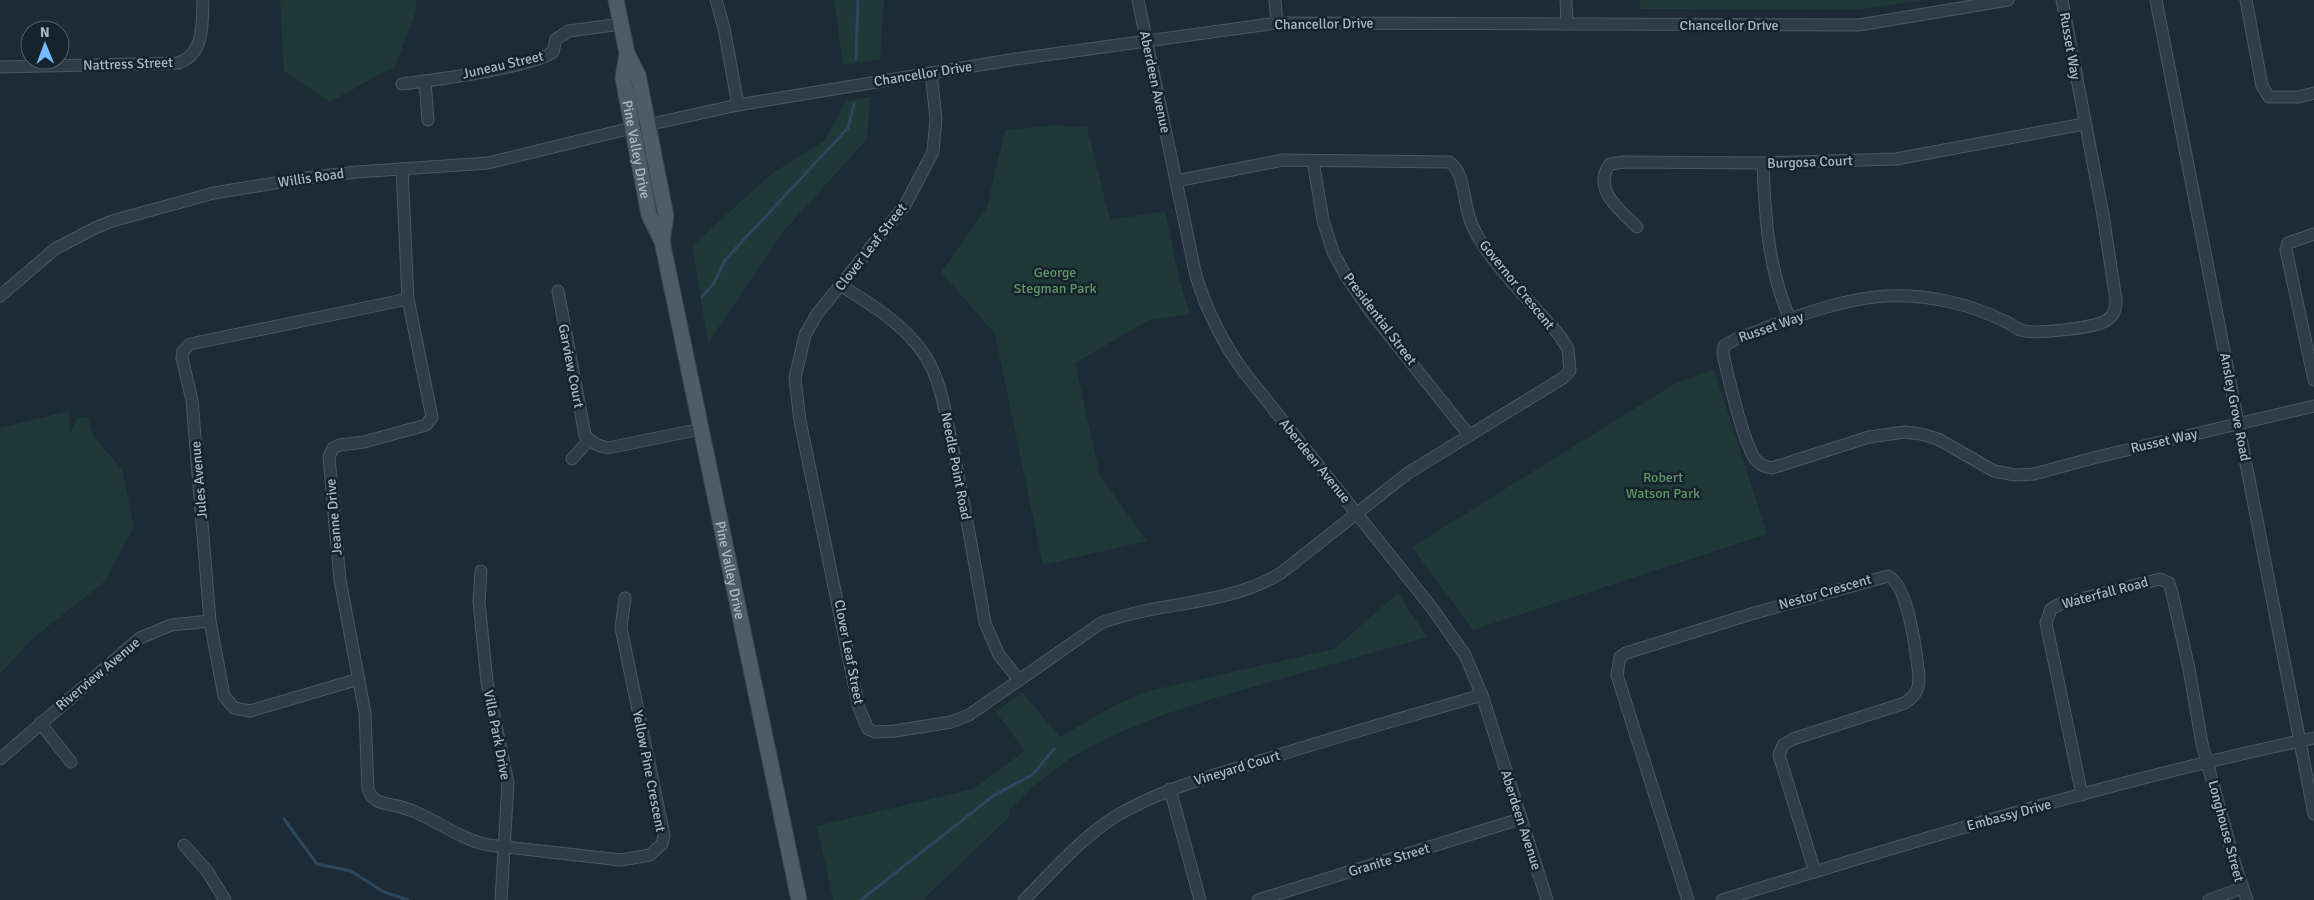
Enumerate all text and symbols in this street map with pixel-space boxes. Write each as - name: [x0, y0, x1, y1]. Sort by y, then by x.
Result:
- street label: Russet Way: [2056, 11, 2084, 81]
- street label: Chancellor Drive: [1274, 15, 1374, 33]
- street label: Chancellor Drive: [1679, 17, 1779, 34]
- north arrow: [20, 20, 70, 70]
- text: N: [40, 24, 50, 41]
- street label: Aberdeen Avenue: [1136, 29, 1174, 135]
- street label: Juneau Street: [461, 47, 545, 83]
- street label: Nattress Street: [83, 54, 173, 74]
- street label: Chancellor Drive: [873, 58, 973, 90]
- street label: Pine Valley Drive: [619, 99, 654, 200]
- street label: Burgosa Court: [1767, 152, 1853, 172]
- street label: Willis Road: [277, 165, 345, 191]
- street label: Clover Leaf Street: [832, 200, 910, 294]
- street label: Governor Crescent: [1476, 237, 1558, 333]
- park label: George Stegman Park: [1014, 264, 1096, 297]
- street label: Presidential Street: [1340, 269, 1420, 369]
- street label: Russet Way: [1736, 308, 1806, 346]
- street label: Garview Court: [555, 323, 588, 410]
- street label: Ansley Grove Road: [2216, 351, 2254, 463]
- street label: Needle Point Road: [937, 411, 975, 521]
- street label: Aberdeen Avenue: [1276, 415, 1354, 507]
- street label: Russet Way: [2129, 425, 2199, 457]
- street label: Jules Avenue: [187, 440, 211, 520]
- park label: Robert Watson Park: [1626, 469, 1700, 502]
- street label: Jeanne Drive: [322, 478, 346, 556]
- street label: Pine Valley Drive: [712, 519, 749, 621]
- street label: Nestor Crescent: [1777, 571, 1873, 613]
- street label: Waterfall Road: [2060, 573, 2150, 613]
- street label: Clover Leaf Street: [831, 598, 868, 706]
- street label: Riverview Avenue: [52, 634, 144, 714]
- street label: Villa Park Drive: [480, 689, 514, 781]
- street label: Yellow Pine Crescent: [629, 709, 669, 833]
- street label: Vineyard Court: [1192, 747, 1282, 789]
- street label: Aberdeen Avenue: [1497, 768, 1545, 872]
- street label: Longhouse Street: [2204, 778, 2248, 884]
- street label: Embassy Drive: [1965, 796, 2053, 834]
- street label: Granite Street: [1346, 840, 1432, 880]

